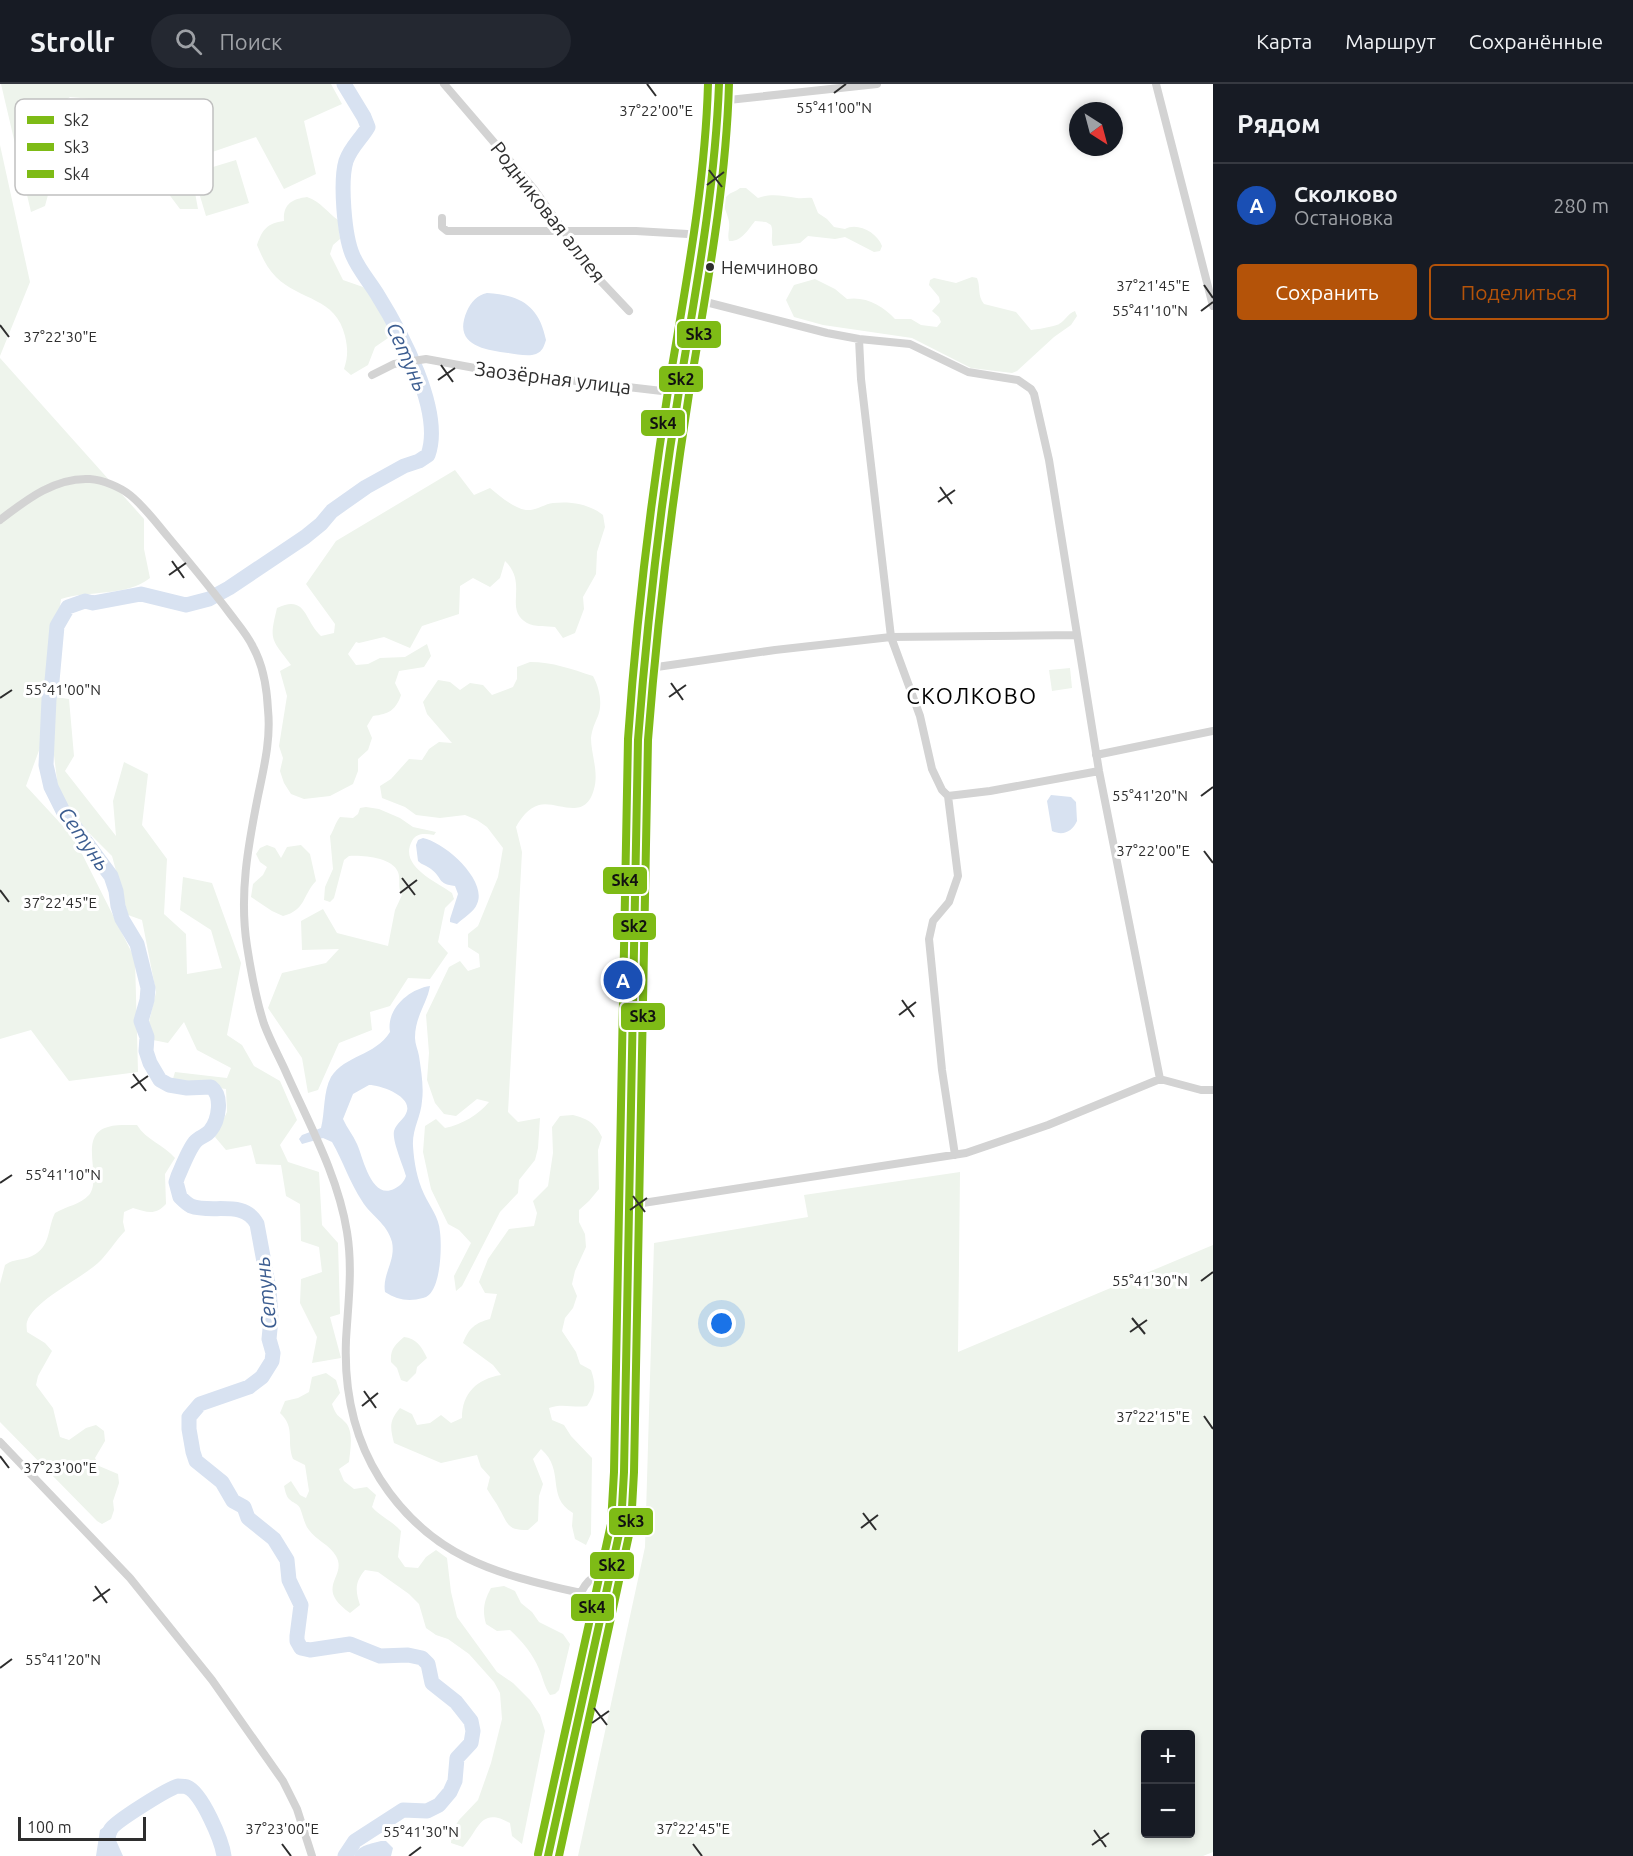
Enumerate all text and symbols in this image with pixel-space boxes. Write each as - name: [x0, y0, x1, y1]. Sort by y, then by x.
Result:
- search box: [151, 14, 571, 68]
- icon: search: [172, 25, 205, 58]
- text: Strollr: [30, 26, 115, 57]
- text: Поиск: [220, 29, 282, 54]
- text: Карта: [1256, 29, 1312, 53]
- text: Маршрут: [1345, 29, 1436, 53]
- text: Сохранённые: [1469, 29, 1603, 53]
- legend: [15, 99, 213, 195]
- text: 55°41'00"N: [796, 99, 872, 116]
- text: 37°22'00"E: [619, 102, 693, 119]
- north arrow: [1069, 102, 1123, 156]
- text: Рядом: [1237, 109, 1321, 138]
- text: Sk2: [64, 111, 90, 129]
- street label: Родниковая аллея: [486, 137, 611, 287]
- text: Sk3: [64, 138, 90, 156]
- text: Sk4: [64, 165, 90, 183]
- text: Сколково: [1294, 181, 1398, 206]
- text: A: [1249, 194, 1264, 217]
- text: 280 m: [1553, 194, 1609, 217]
- text: Остановка: [1294, 206, 1393, 229]
- place label: Немчиново: [721, 257, 818, 277]
- marker: Немчиново: [704, 261, 716, 273]
- button: Сохранить: [1237, 264, 1417, 320]
- button: Поделиться: [1429, 264, 1609, 320]
- text: 37°21'45"E: [1116, 277, 1190, 294]
- text: 55°41'10"N: [1112, 302, 1188, 319]
- water label: Сетунь: [382, 318, 434, 395]
- line badge: Sk3: [676, 320, 722, 349]
- text: Sk3: [685, 325, 713, 343]
- text: 37°22'30"E: [23, 328, 97, 345]
- street label: Заозёрная улица: [474, 356, 633, 399]
- line badge: Sk2: [658, 365, 704, 393]
- text: Sk2: [667, 370, 695, 388]
- line badge: Sk4: [640, 409, 686, 437]
- text: Sk4: [649, 414, 677, 432]
- text: 55°41'00"N: [25, 681, 101, 698]
- district label: СКОЛКОВО: [906, 683, 1038, 708]
- text: 55°41'20"N: [1112, 787, 1188, 804]
- water label: Сетунь: [54, 802, 116, 875]
- text: 37°22'00"E: [1116, 842, 1190, 859]
- line badge: Sk4: [602, 866, 648, 895]
- text: Sk4: [611, 871, 639, 889]
- text: 37°22'45"E: [23, 894, 97, 911]
- line badge: Sk2: [612, 912, 657, 941]
- text: Sk2: [620, 917, 648, 935]
- pin: A: [604, 958, 642, 1002]
- line badge: Sk3: [620, 1002, 666, 1031]
- text: Sk3: [629, 1007, 657, 1025]
- text: 55°41'10"N: [25, 1166, 101, 1183]
- water label: Сетунь: [249, 1256, 281, 1331]
- text: 55°41'30"N: [1112, 1272, 1188, 1289]
- your location: [707, 1309, 736, 1338]
- text: 37°22'15"E: [1116, 1408, 1190, 1425]
- text: 37°23'00"E: [23, 1459, 97, 1476]
- line badge: Sk3: [608, 1507, 654, 1536]
- text: Sk3: [617, 1512, 645, 1530]
- line badge: Sk2: [589, 1551, 635, 1580]
- text: Sk2: [598, 1556, 626, 1574]
- line badge: Sk4: [570, 1593, 615, 1622]
- text: Sk4: [578, 1598, 606, 1616]
- text: 55°41'20"N: [25, 1651, 101, 1668]
- map controls: [1141, 1730, 1195, 1838]
- button: +: [1141, 1730, 1195, 1784]
- button: −: [1141, 1784, 1195, 1838]
- scale bar: [18, 1814, 146, 1842]
- text: 100 m: [27, 1818, 72, 1836]
- text: 37°23'00"E: [245, 1820, 319, 1837]
- text: 37°22'45"E: [656, 1820, 730, 1837]
- text: 55°41'30"N: [383, 1823, 459, 1840]

